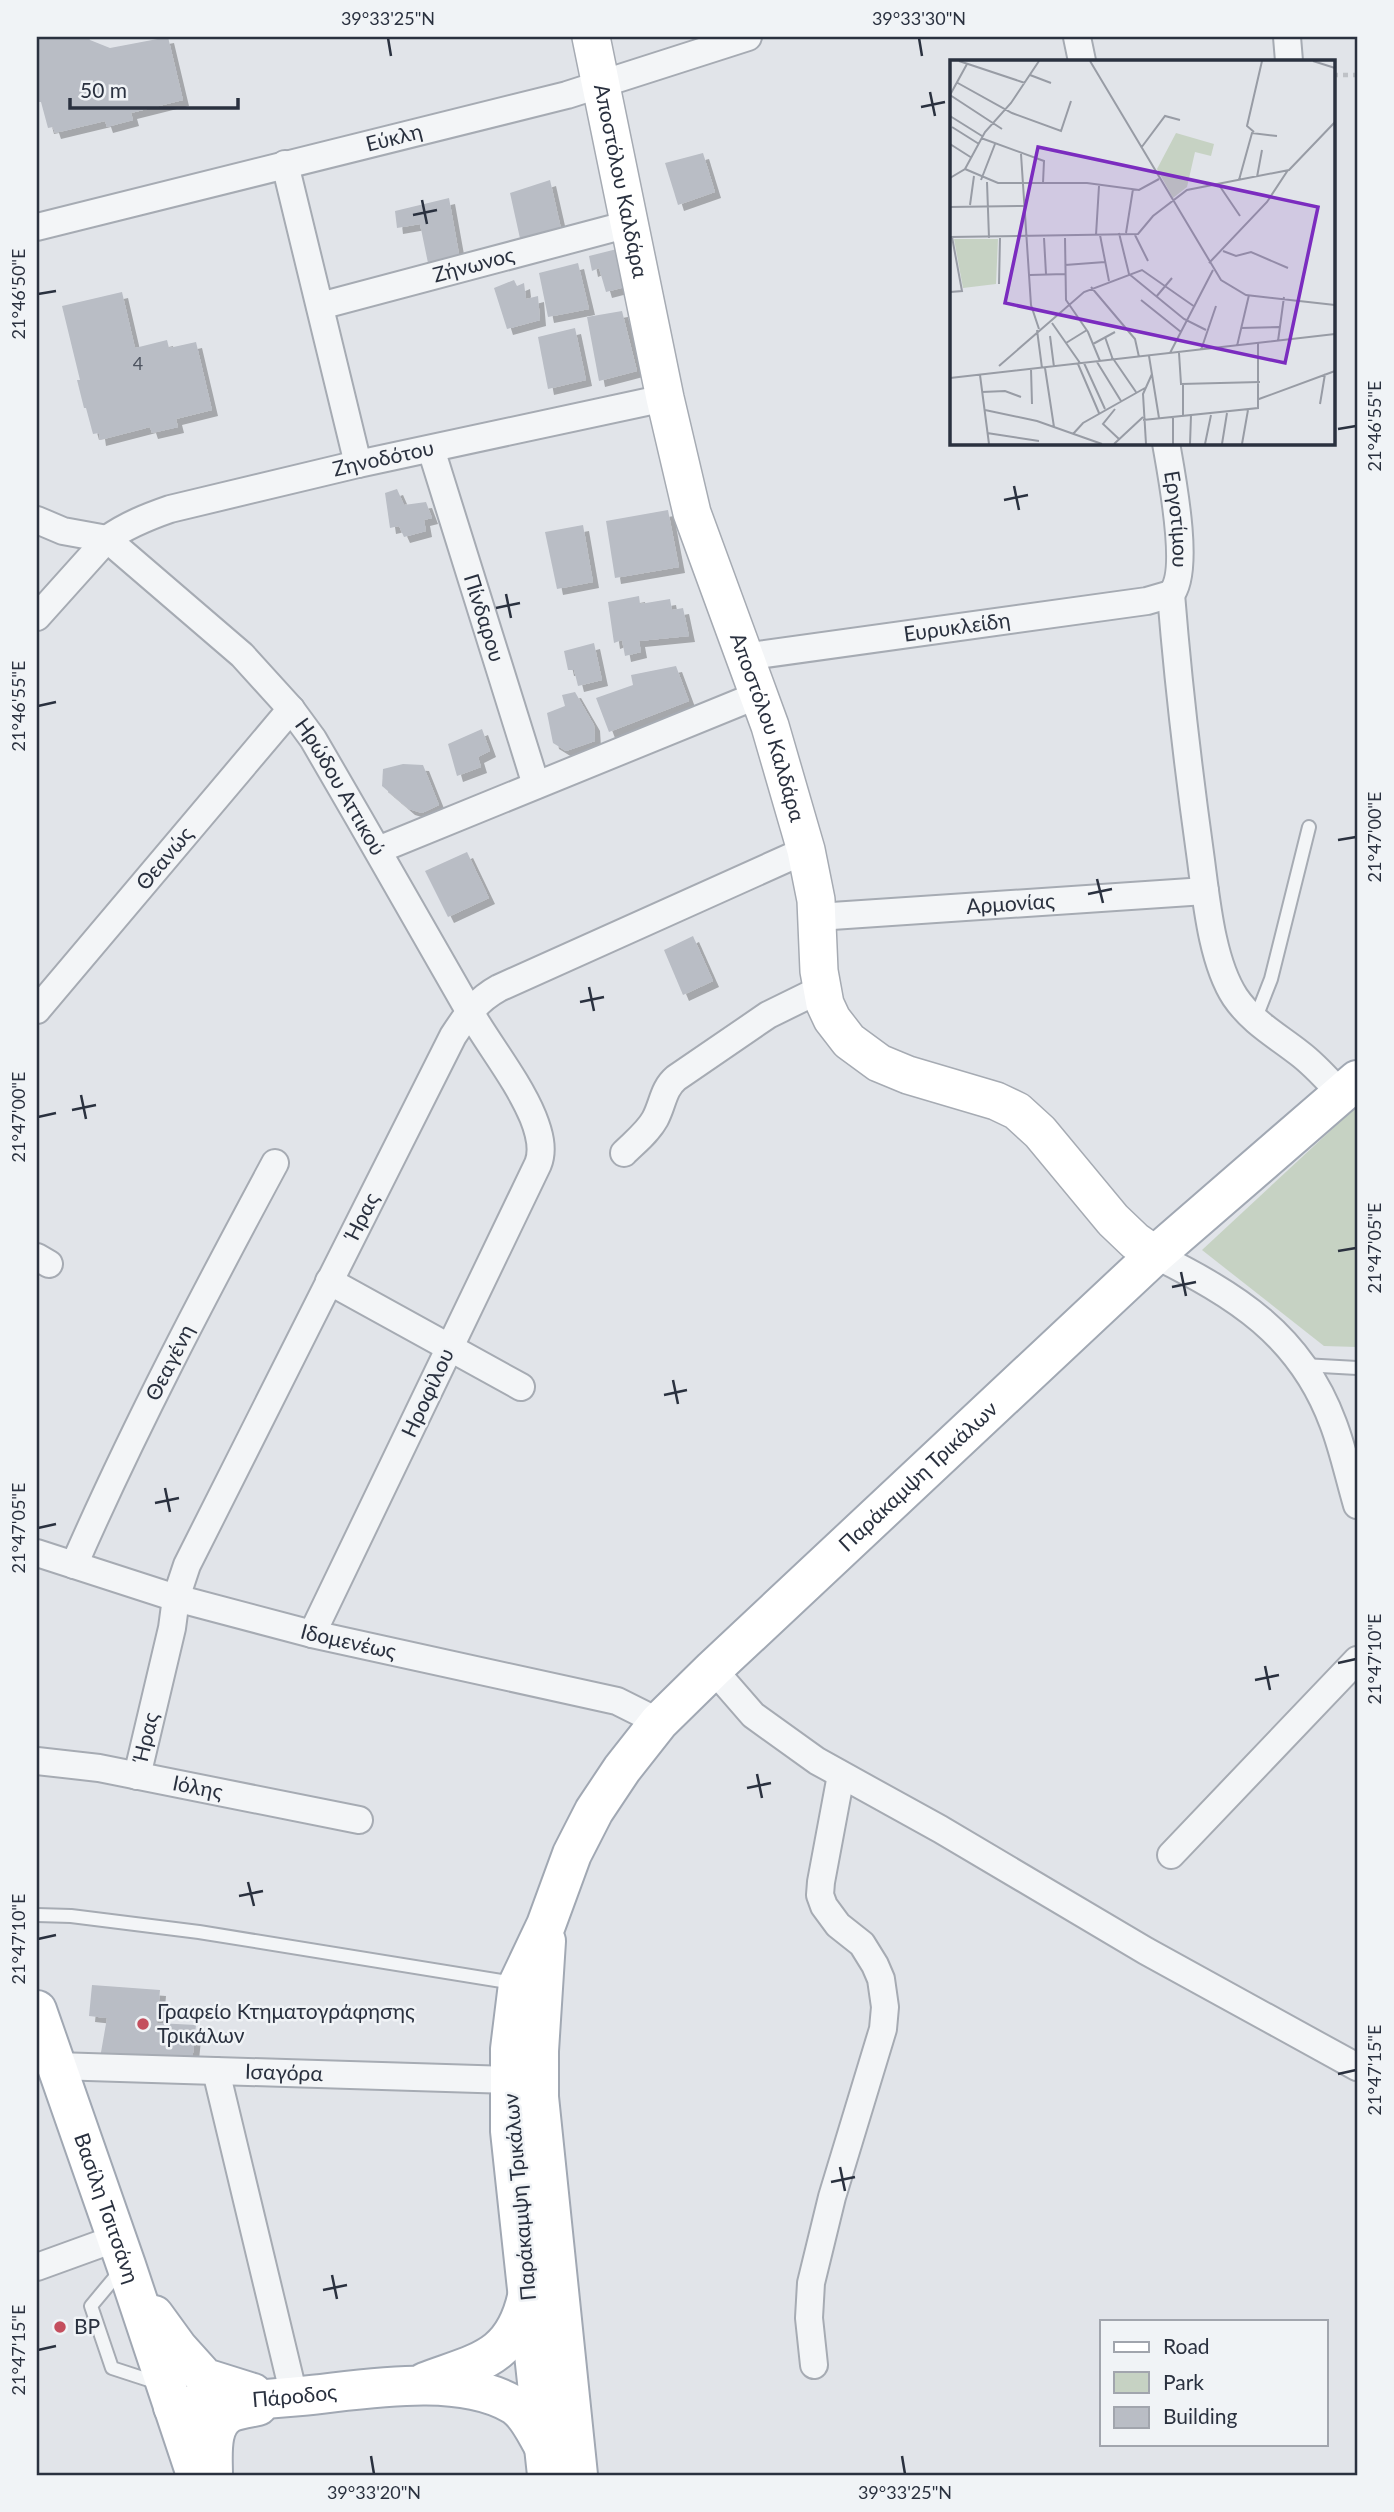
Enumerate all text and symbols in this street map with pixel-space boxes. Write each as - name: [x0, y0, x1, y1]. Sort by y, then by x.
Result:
- text: 39°33'25"N: [341, 7, 435, 29]
- text: 39°33'30"N: [872, 7, 966, 29]
- inset map: [950, 60, 1334, 444]
- scale bar: [70, 66, 238, 110]
- text: 50 m: [80, 77, 127, 102]
- street label: Αποστόλου Καλδάρα: [590, 82, 654, 280]
- street label: Εύκλη: [363, 118, 425, 156]
- street label: Ζήνωνος: [430, 241, 517, 287]
- text: 21°46'50"E: [7, 249, 29, 339]
- house number: 4: [133, 352, 143, 374]
- text: 21°46'55"E: [1363, 381, 1385, 471]
- street label: Ζηνοδότου: [330, 434, 436, 481]
- street label: Εργοτίμου: [1160, 469, 1194, 568]
- street label: Πίνδαρου: [460, 570, 511, 665]
- street label: Ευρυκλείδη: [902, 606, 1012, 646]
- street label: Αποστόλου Καλδάρα: [726, 629, 811, 825]
- text: 21°46'55"E: [7, 661, 29, 751]
- street label: Ηρώδου Αττικού: [291, 712, 392, 859]
- text: 21°47'00"E: [1363, 792, 1385, 882]
- street label: Θεανώς: [130, 821, 197, 894]
- street label: Αρμονίας: [965, 887, 1056, 918]
- text: 21°47'00"E: [7, 1072, 29, 1162]
- street label: Ήρας: [338, 1188, 383, 1246]
- text: 21°47'05"E: [1363, 1203, 1385, 1293]
- street label: Θεαγένη: [139, 1320, 199, 1404]
- street label: Ηροφίλου: [395, 1344, 458, 1441]
- street label: Παράκαμψη Τρικάλων: [833, 1395, 1002, 1556]
- text: 21°47'05"E: [7, 1483, 29, 1573]
- text: 21°47'10"E: [1363, 1614, 1385, 1704]
- street label: Ιδομενέως: [298, 1618, 399, 1663]
- street label: Ήρας: [126, 1709, 163, 1766]
- street label: Ιόλης: [171, 1769, 225, 1803]
- text: 21°47'10"E: [7, 1894, 29, 1984]
- place label: Γραφείο Κτηματογράφησης Τρικάλων: [157, 1998, 415, 2047]
- marker: Γραφείο Κτηματογράφησης Τρικάλων: [135, 2016, 151, 2032]
- text: 21°47'15"E: [1363, 2025, 1385, 2115]
- street label: Ισαγόρα: [245, 2058, 324, 2085]
- street label: Παράκαμψη Τρικάλων: [497, 2092, 540, 2302]
- street label: Βασίλη Τσιτσάνη: [70, 2129, 145, 2286]
- text: 21°47'15"E: [7, 2305, 29, 2395]
- place label: BP: [74, 2313, 100, 2338]
- marker: BP: [52, 2319, 68, 2335]
- legend: [1100, 2320, 1328, 2446]
- text: Road: [1163, 2333, 1210, 2358]
- text: Park: [1163, 2369, 1204, 2394]
- street label: Πάροδος: [251, 2378, 338, 2411]
- text: Building: [1163, 2403, 1238, 2428]
- text: 39°33'20"N: [327, 2481, 421, 2503]
- text: 39°33'25"N: [858, 2481, 952, 2503]

